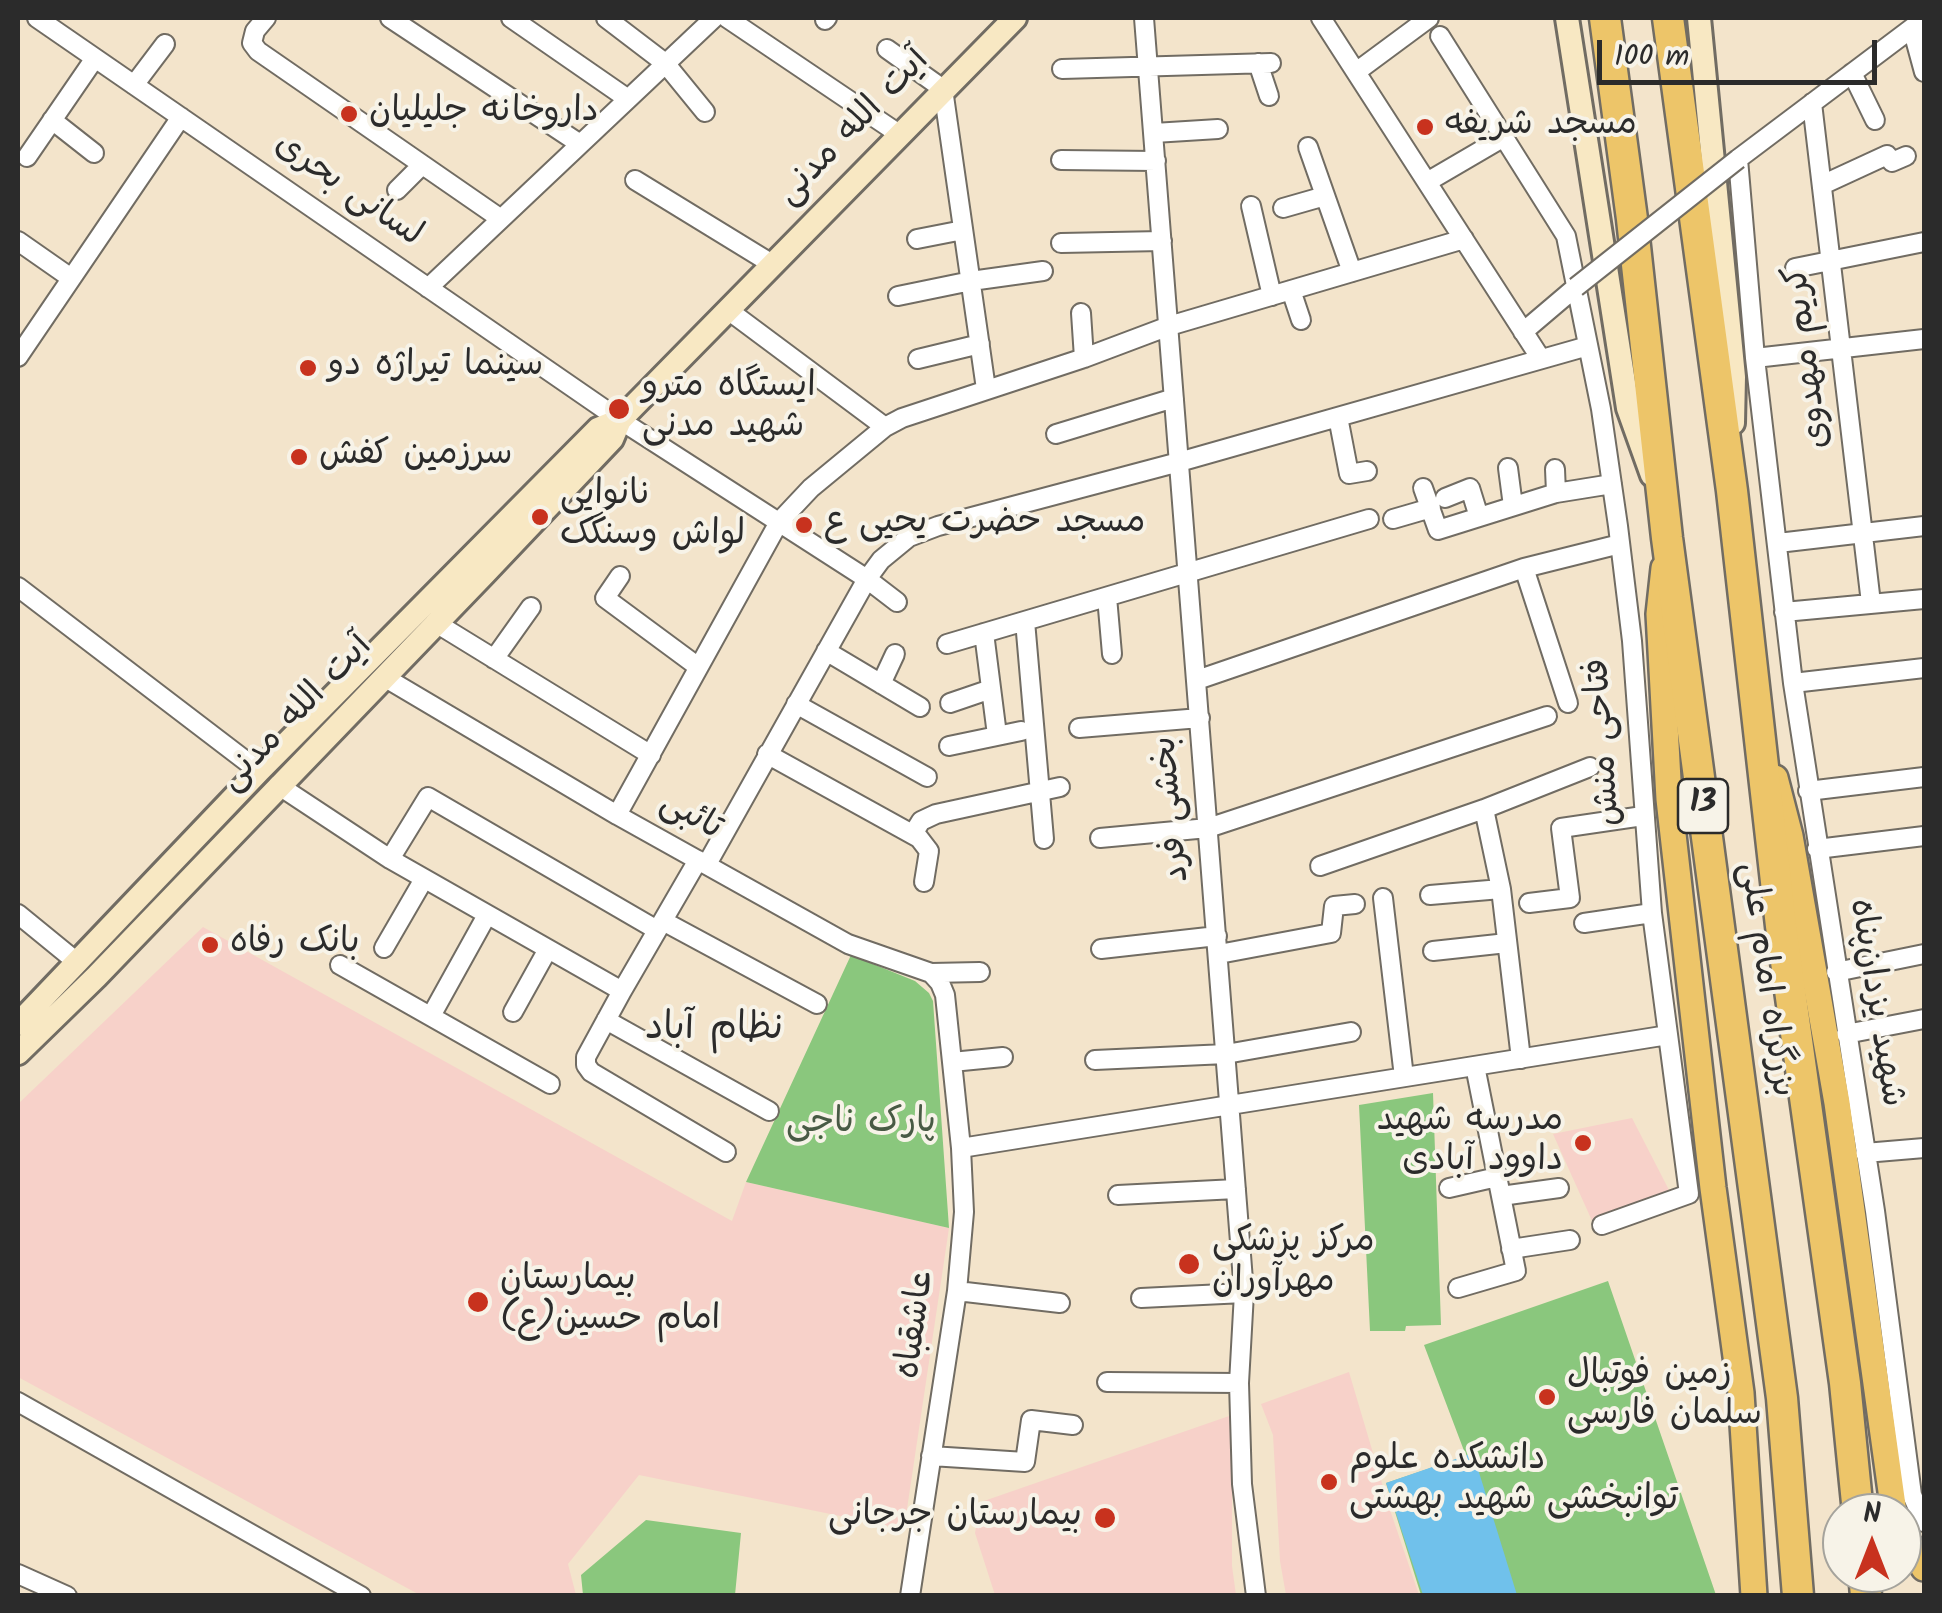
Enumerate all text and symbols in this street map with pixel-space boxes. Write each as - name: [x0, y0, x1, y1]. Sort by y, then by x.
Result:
- scale bar: [1602, 20, 1882, 82]
- text: 100 m: [1614, 33, 1689, 81]
- street label: آیت الله مدنی: [770, 42, 940, 216]
- place label: داروخانه جلیلیان: [369, 93, 599, 135]
- marker: داروخانه جلیلیان: [338, 103, 360, 125]
- place label: مسجد شریفه: [1445, 106, 1637, 148]
- marker: مسجد شریفه: [1414, 116, 1436, 138]
- street label: لسانی بحری: [265, 126, 429, 258]
- street label: کریم مهدوی: [1778, 263, 1842, 451]
- place label: سینما تیراژه دو: [328, 347, 543, 389]
- marker: سینما تیراژه دو: [297, 357, 319, 379]
- place label: ایستگاه مترو شهید مدنی: [642, 368, 816, 450]
- marker: ایستگاه مترو شهید مدنی: [606, 396, 632, 422]
- place label: سرزمین کفش: [319, 436, 513, 478]
- marker: سرزمین کفش: [288, 446, 310, 468]
- place label: نانوایی لواش وسنگک: [560, 476, 745, 558]
- place label: مسجد حضرت یحیی ع: [824, 504, 1145, 546]
- marker: نانوایی لواش وسنگک: [529, 506, 551, 528]
- marker: مسجد حضرت یحیی ع: [793, 514, 815, 536]
- street label: آیت الله مدنی: [213, 628, 383, 802]
- street label: فتاحی منش: [1579, 657, 1633, 827]
- street label: بخشی فرد: [1147, 734, 1201, 884]
- road number: 13: [1678, 779, 1728, 833]
- street label: تائبی: [652, 784, 728, 852]
- street label: بزرگراه امام علی: [1727, 860, 1801, 1100]
- street label: شهید یزدان‌پناه: [1837, 896, 1911, 1110]
- place label: بانک رفاه: [230, 924, 360, 966]
- marker: بانک رفاه: [199, 934, 221, 956]
- district label: نظام آباد: [645, 1009, 783, 1055]
- place label: مدرسه شهید داوود آبادی: [1377, 1102, 1563, 1184]
- park label: پارک ناجی: [786, 1104, 936, 1146]
- marker: مدرسه شهید داوود آبادی: [1572, 1132, 1594, 1154]
- place label: مرکز پزشکی مهرآوران: [1212, 1223, 1375, 1305]
- marker: مرکز پزشکی مهرآوران: [1176, 1251, 1202, 1277]
- place label: بیمارستان امام حسین(ع): [500, 1261, 720, 1343]
- street label: عاشقباه: [890, 1268, 946, 1382]
- marker: بیمارستان امام حسین(ع): [465, 1289, 491, 1315]
- place label: زمین فوتبال سلمان فارسی: [1567, 1356, 1762, 1438]
- marker: زمین فوتبال سلمان فارسی: [1536, 1386, 1558, 1408]
- place label: دانشکده علوم توانبخشی شهید بهشتی: [1349, 1441, 1678, 1523]
- marker: دانشکده علوم توانبخشی شهید بهشتی: [1318, 1471, 1340, 1493]
- text: N: [1863, 1492, 1881, 1537]
- north arrow: [1822, 1493, 1922, 1593]
- place label: بیمارستان جرجانی: [828, 1497, 1082, 1539]
- marker: بیمارستان جرجانی: [1092, 1505, 1118, 1531]

